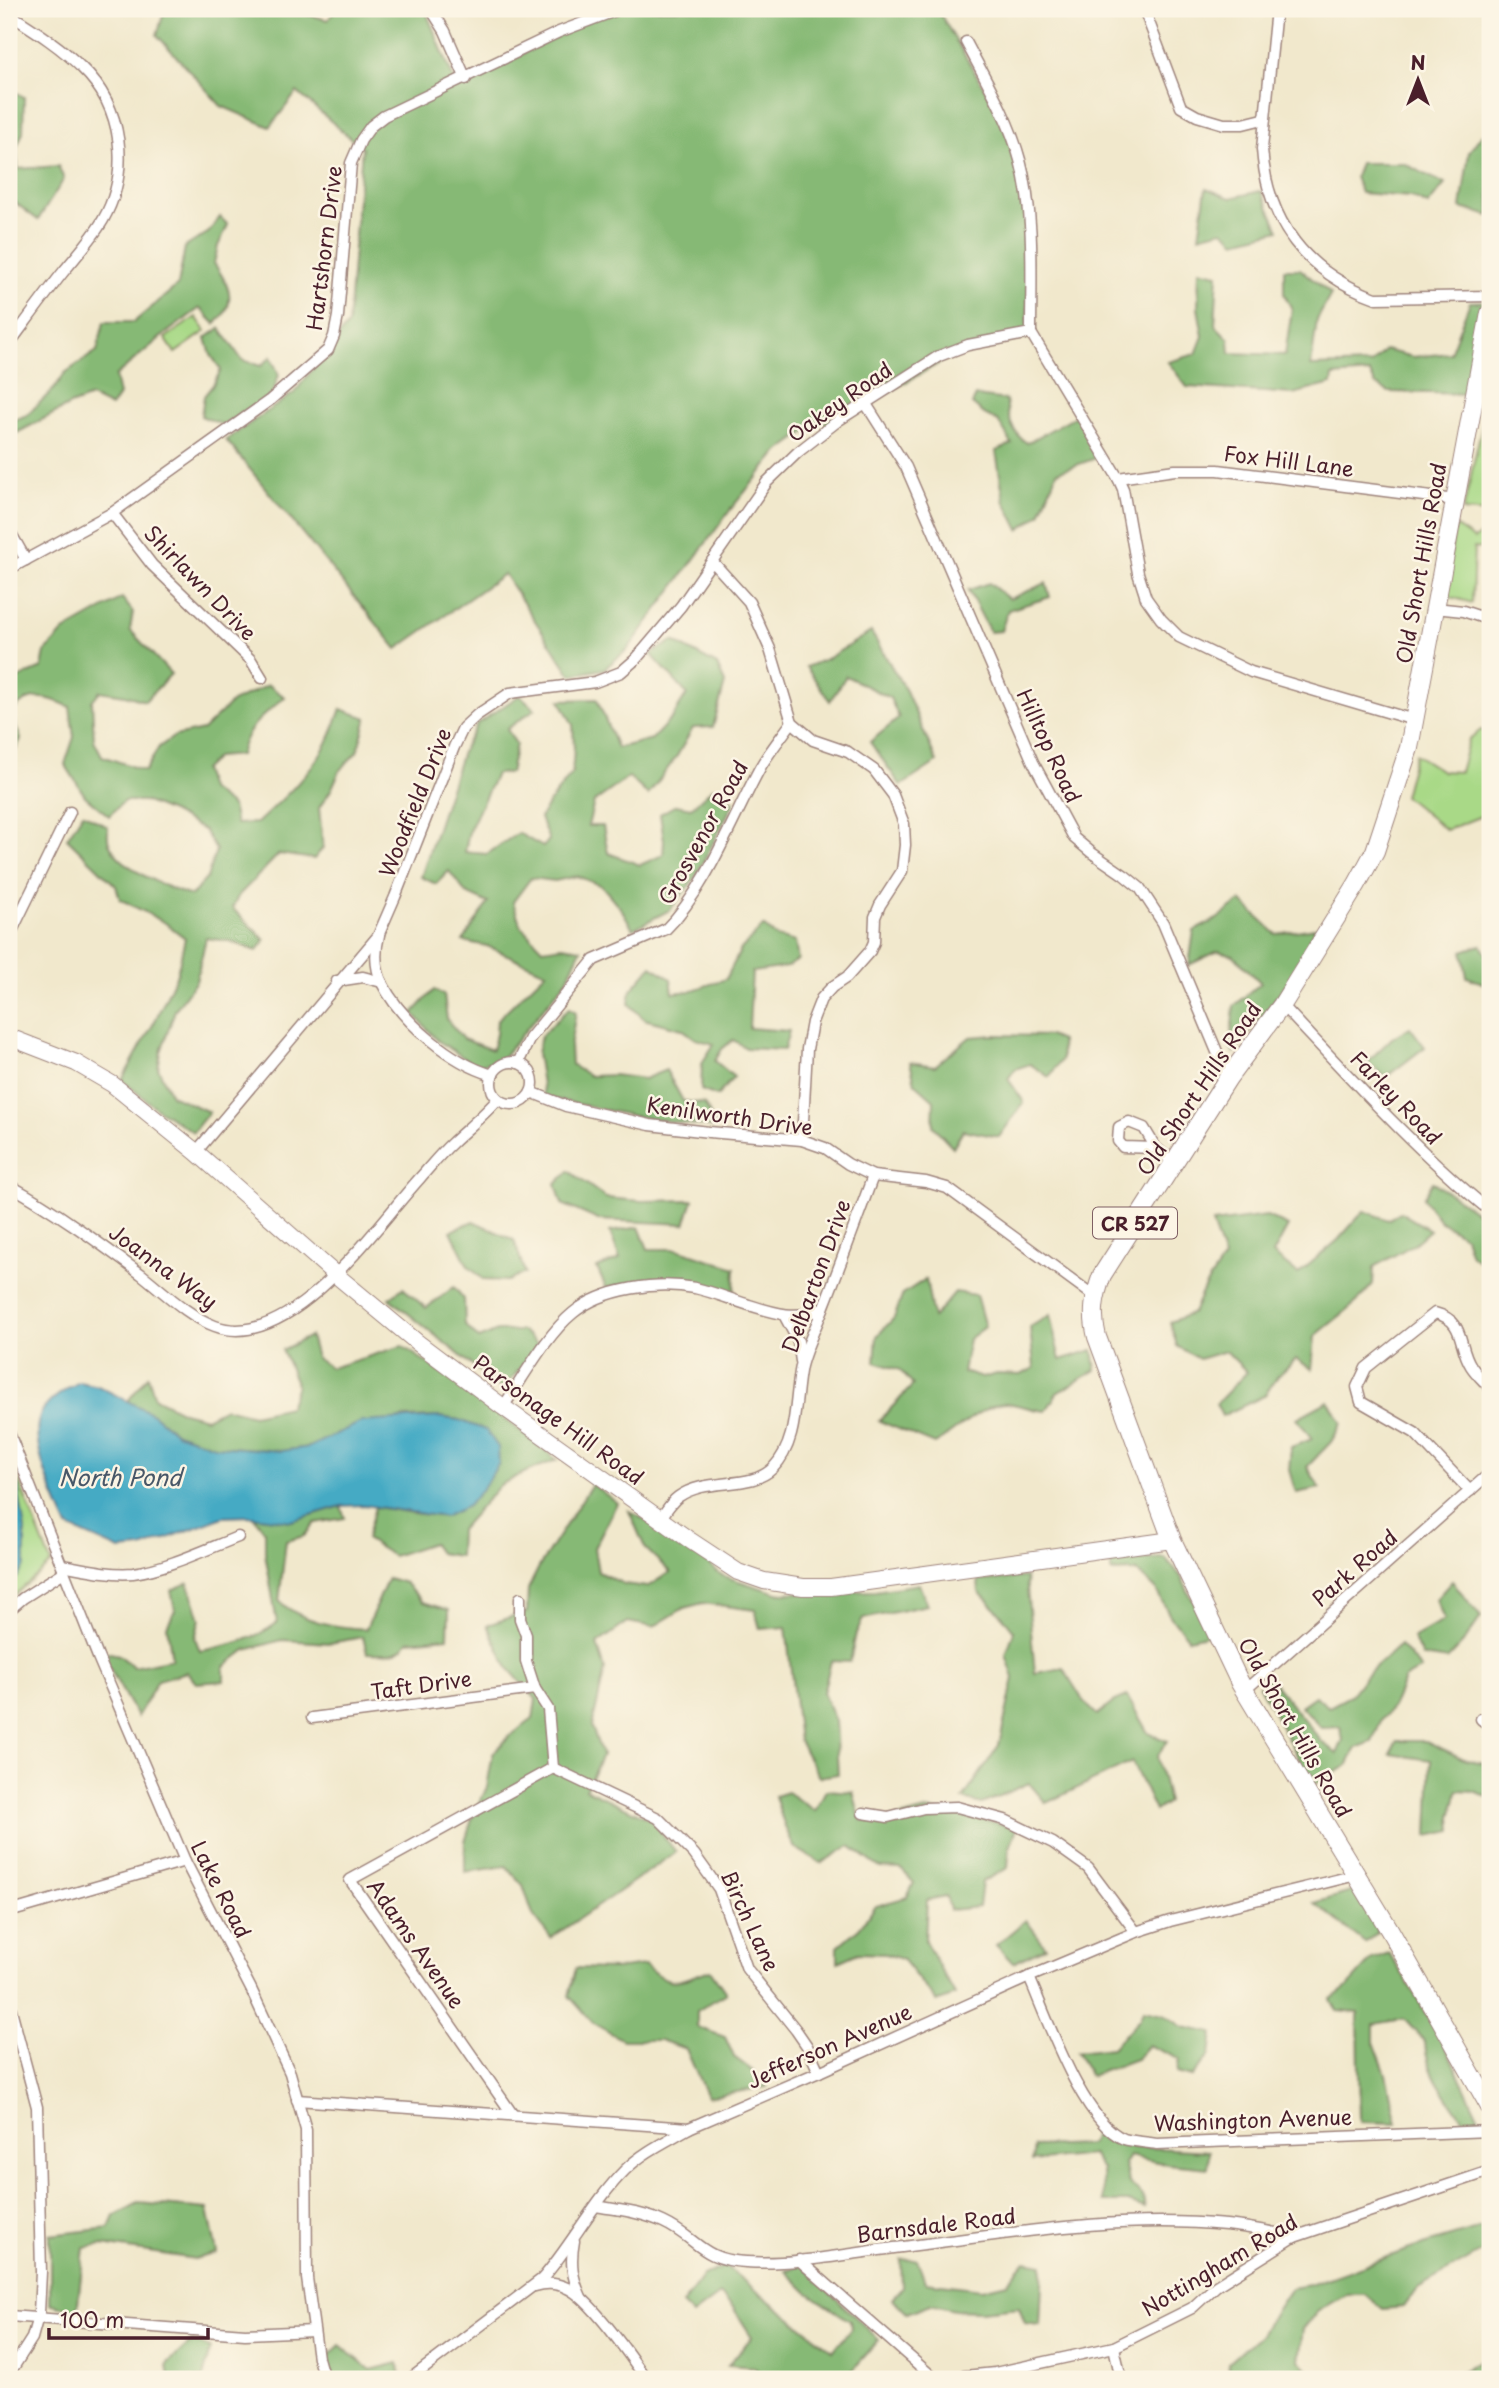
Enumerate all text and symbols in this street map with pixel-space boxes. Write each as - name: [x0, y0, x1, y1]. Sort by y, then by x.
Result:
- north arrow: [1384, 46, 1454, 116]
- text: N: [1410, 48, 1426, 76]
- street label: Hartshorn Drive: [297, 164, 349, 332]
- street label: Oakey Road: [780, 353, 898, 449]
- street label: Fox Hill Lane: [1222, 436, 1356, 484]
- street label: Old Short Hills Road: [1387, 460, 1453, 666]
- street label: Shirlawn Drive: [137, 517, 265, 647]
- street label: Hilltop Road: [1010, 683, 1090, 807]
- street label: Woodfield Drive: [369, 722, 459, 882]
- street label: Grosvenor Road: [649, 754, 755, 910]
- street label: Old Short Hills Road: [1128, 995, 1268, 1181]
- street label: Farley Road: [1344, 1043, 1450, 1151]
- street label: Kenilworth Drive: [645, 1088, 815, 1142]
- street label: Delbarton Drive: [772, 1195, 858, 1357]
- road number: CR 527: [1093, 1208, 1177, 1238]
- street label: Joanna Way: [103, 1216, 225, 1316]
- street label: Parsonage Hill Road: [467, 1346, 651, 1492]
- water label: North Pond: [58, 1459, 185, 1494]
- street label: Park Road: [1304, 1521, 1404, 1613]
- street label: Old Short Hills Road: [1231, 1631, 1361, 1823]
- street label: Taft Drive: [369, 1661, 473, 1707]
- street label: Lake Road: [184, 1835, 260, 1943]
- street label: Birch Lane: [714, 1864, 788, 1976]
- street label: Adams Avenue: [360, 1872, 474, 2014]
- street label: Jefferson Avenue: [742, 1994, 916, 2096]
- street label: Washington Avenue: [1153, 2100, 1353, 2138]
- street label: Barnsdale Road: [854, 2198, 1018, 2250]
- street label: Nottingham Road: [1135, 2205, 1303, 2323]
- scale bar: [49, 2297, 208, 2341]
- text: 100 m: [60, 2303, 124, 2335]

